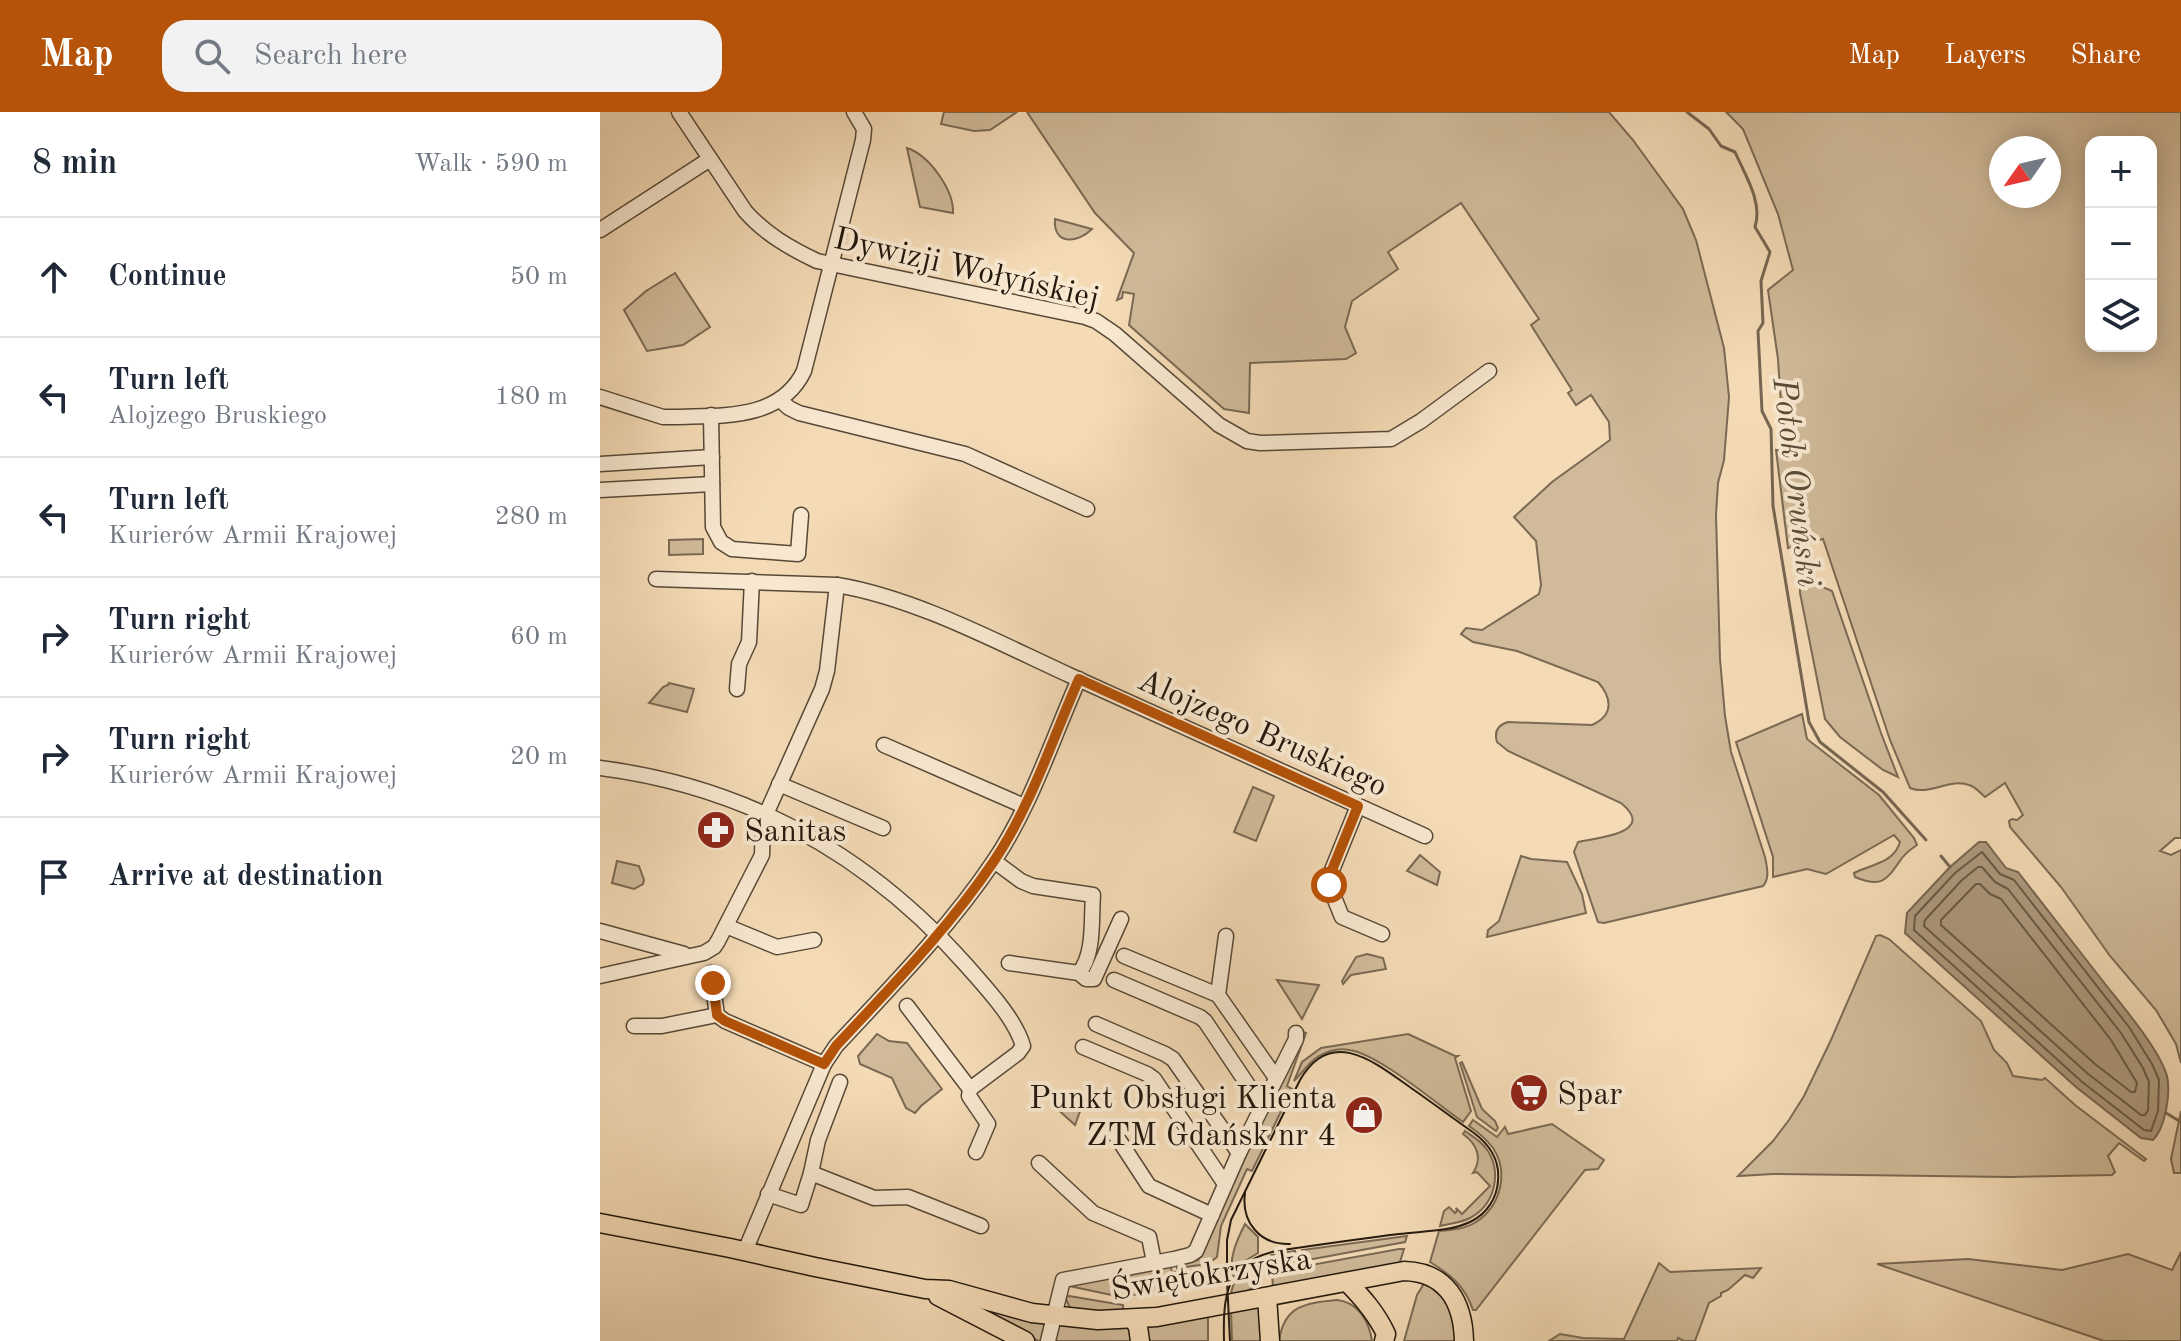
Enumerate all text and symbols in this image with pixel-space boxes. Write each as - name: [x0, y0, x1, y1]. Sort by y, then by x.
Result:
- search box: [162, 20, 722, 92]
- icon: search: [190, 34, 234, 78]
- text: Map: [40, 37, 114, 75]
- text: Search here: [254, 41, 407, 71]
- text: Map: [1848, 42, 1900, 70]
- text: Layers: [1944, 42, 2026, 70]
- text: Share: [2070, 42, 2141, 70]
- north arrow: [1989, 136, 2061, 208]
- map controls: [2085, 136, 2157, 352]
- button: +: [2085, 136, 2157, 208]
- text: 8 min: [32, 147, 117, 181]
- text: Walk · 590 m: [414, 151, 568, 177]
- button: −: [2085, 208, 2157, 280]
- street label: Dywizji Wołyńskiej: [830, 224, 1102, 316]
- icon: ahead: [32, 255, 76, 299]
- text: Continue: [108, 262, 227, 292]
- text: 50 m: [510, 264, 568, 290]
- button: layers: [2085, 280, 2157, 352]
- text: Turn left: [108, 366, 229, 396]
- icon: left: [32, 375, 76, 419]
- water label: Potok Oruński: [1765, 375, 1825, 589]
- text: 180 m: [495, 384, 568, 410]
- text: Alojzego Bruskiego: [108, 403, 327, 429]
- text: Turn left: [108, 486, 229, 516]
- icon: left: [32, 495, 76, 539]
- text: 280 m: [495, 504, 568, 530]
- text: Kurierów Armii Krajowej: [108, 523, 397, 549]
- text: Turn right: [108, 606, 250, 636]
- icon: right: [32, 615, 76, 659]
- text: 60 m: [510, 624, 568, 650]
- text: Kurierów Armii Krajowej: [108, 643, 397, 669]
- street label: Alojzego Bruskiego: [1132, 665, 1391, 804]
- text: Turn right: [108, 726, 250, 756]
- icon: right: [32, 735, 76, 779]
- text: 20 m: [510, 744, 568, 770]
- text: Kurierów Armii Krajowej: [108, 763, 397, 789]
- pharmacy icon: Sanitas: [695, 809, 737, 851]
- place label: Sanitas: [744, 817, 846, 849]
- icon: arrive: [32, 855, 76, 899]
- text: Arrive at destination: [108, 862, 383, 892]
- route start: [1311, 867, 1347, 903]
- route end: [695, 965, 731, 1001]
- supermarket icon: Spar: [1508, 1072, 1550, 1114]
- place label: Spar: [1557, 1080, 1622, 1112]
- place label: Punkt Obsługi Klienta ZTM Gdańsk nr 4: [1029, 1084, 1336, 1153]
- shop icon: Punkt Obsługi Klienta ZTM Gdańsk nr 4: [1343, 1094, 1385, 1136]
- street label: Świętokrzyska: [1108, 1238, 1314, 1308]

